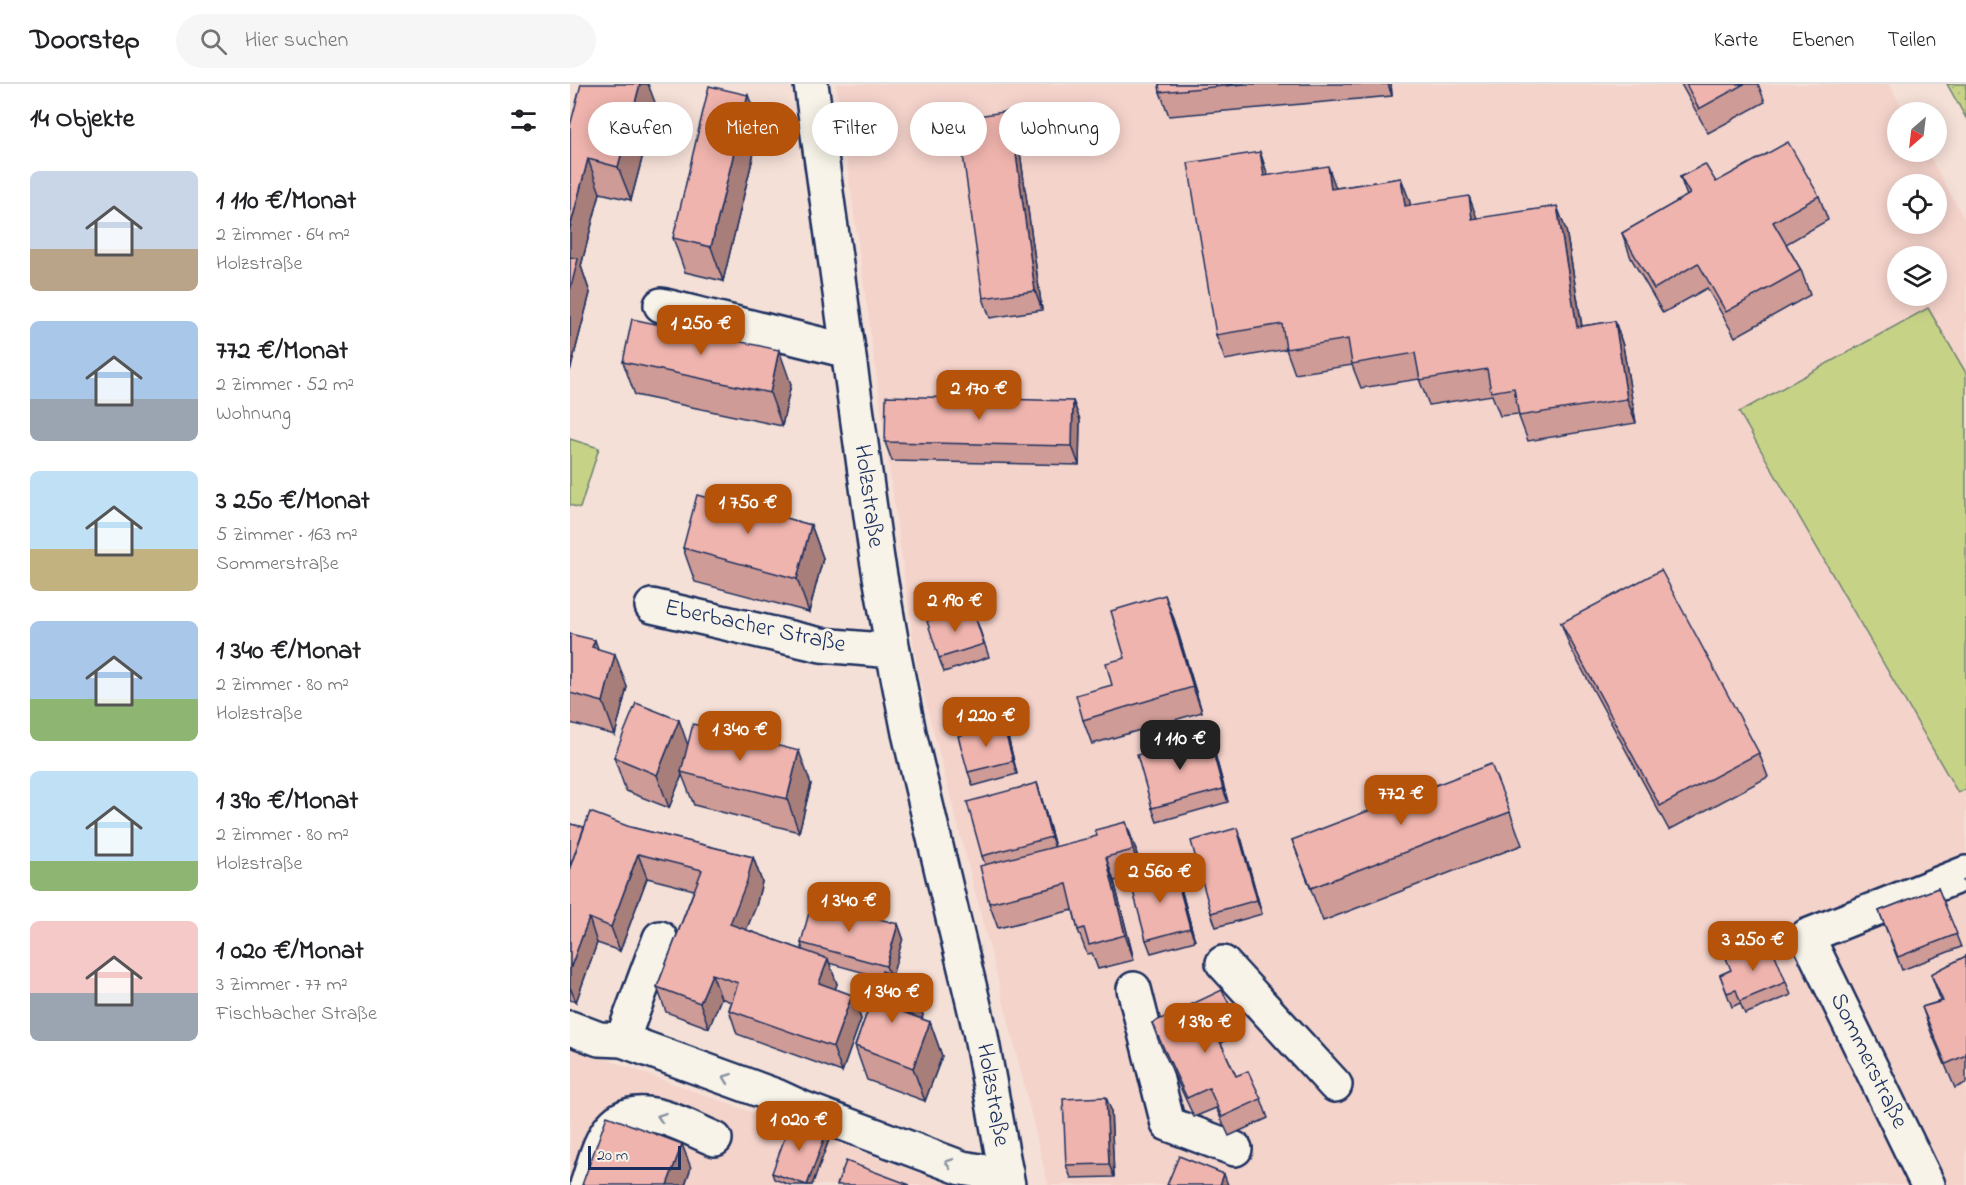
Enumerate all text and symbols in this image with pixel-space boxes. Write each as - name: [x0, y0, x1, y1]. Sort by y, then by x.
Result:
- search box: [176, 14, 596, 68]
- text: Doorstep: [30, 21, 140, 62]
- icon: search: [197, 25, 230, 58]
- text: Hier suchen: [245, 25, 348, 57]
- text: Karte: [1714, 26, 1758, 56]
- text: Ebenen: [1791, 26, 1854, 56]
- text: Teilen: [1887, 26, 1936, 56]
- text: 14 Objekte: [30, 101, 134, 139]
- chip: Kaufen: [588, 102, 693, 156]
- chip: Mieten: [705, 102, 800, 156]
- chip: Filter: [812, 102, 898, 156]
- chip: Neu: [910, 102, 987, 156]
- chip: Wohnung: [999, 102, 1120, 156]
- north arrow: [1887, 102, 1947, 162]
- map controls: [1887, 102, 1947, 306]
- icon: filters: [507, 104, 540, 137]
- button: locate: [1887, 174, 1947, 234]
- text: 1 110 €/Monat: [216, 183, 356, 221]
- icon: home: [78, 195, 150, 267]
- text: 2 Zimmer · 64 m²: [216, 221, 350, 250]
- button: layers: [1887, 246, 1947, 306]
- text: Holzstraße: [216, 250, 302, 279]
- pin: 1 250 €: [646, 305, 756, 356]
- text: 1 250 €: [671, 310, 731, 339]
- text: 772 €/Monat: [216, 333, 348, 371]
- icon: home: [78, 345, 150, 417]
- pin: 2 170 €: [924, 370, 1034, 421]
- text: 2 Zimmer · 52 m²: [216, 371, 354, 400]
- text: 2 170 €: [950, 375, 1008, 404]
- text: Wohnung: [216, 400, 291, 429]
- street label: Holzstraße: [843, 442, 893, 550]
- text: 3 250 €/Monat: [216, 483, 370, 521]
- pin: 1 750 €: [693, 484, 803, 535]
- text: 1 750 €: [719, 489, 777, 518]
- icon: home: [78, 495, 150, 567]
- text: 5 Zimmer · 163 m²: [216, 521, 358, 550]
- text: Sommerstraße: [216, 550, 339, 579]
- pin: 2 190 €: [900, 582, 1010, 633]
- text: 2 190 €: [928, 587, 982, 616]
- street label: Eberbacher Straße: [661, 591, 849, 663]
- text: 1 340 €/Monat: [216, 633, 361, 671]
- icon: home: [78, 645, 150, 717]
- text: 2 Zimmer · 80 m²: [216, 671, 349, 700]
- pin: 1 220 €: [931, 697, 1041, 748]
- text: Holzstraße: [216, 700, 302, 729]
- text: 1 220 €: [957, 702, 1015, 731]
- pin: 1 340 €: [685, 711, 795, 762]
- text: 1 340 €: [712, 716, 768, 745]
- pin: 1 110 €: [1125, 720, 1235, 771]
- text: 1 110 €: [1154, 725, 1206, 754]
- pin: 772 €: [1359, 775, 1443, 826]
- text: 772 €: [1378, 780, 1424, 809]
- text: 1 390 €/Monat: [216, 783, 358, 821]
- icon: home: [78, 795, 150, 867]
- text: 2 Zimmer · 80 m²: [216, 821, 349, 850]
- text: Holzstraße: [216, 850, 302, 879]
- pin: 2 560 €: [1105, 853, 1215, 904]
- text: 2 560 €: [1129, 858, 1191, 887]
- pin: 1 340 €: [794, 882, 904, 933]
- text: 1 340 €: [821, 887, 877, 916]
- pin: 3 250 €: [1698, 921, 1808, 972]
- text: 3 250 €: [1722, 926, 1784, 955]
- text: 1 020 €/Monat: [216, 933, 364, 971]
- icon: home: [78, 945, 150, 1017]
- text: 3 Zimmer · 77 m²: [216, 971, 348, 1000]
- pin: 1 340 €: [837, 973, 947, 1024]
- text: 1 340 €: [864, 978, 920, 1007]
- street label: Sommerstraße: [1820, 987, 1916, 1135]
- text: Fischbacher Straße: [216, 1000, 377, 1029]
- pin: 1 390 €: [1150, 1003, 1260, 1054]
- text: 1 390 €: [1178, 1008, 1232, 1037]
- street label: Holzstraße: [966, 1041, 1018, 1149]
- one-way arrow: [723, 1073, 733, 1086]
- pin: 1 020 €: [744, 1101, 854, 1152]
- text: 1 020 €: [770, 1106, 828, 1135]
- one-way arrow: [656, 1112, 667, 1125]
- scale bar: [588, 1143, 681, 1170]
- text: 20 m: [597, 1144, 628, 1168]
- one-way arrow: [944, 1158, 955, 1170]

